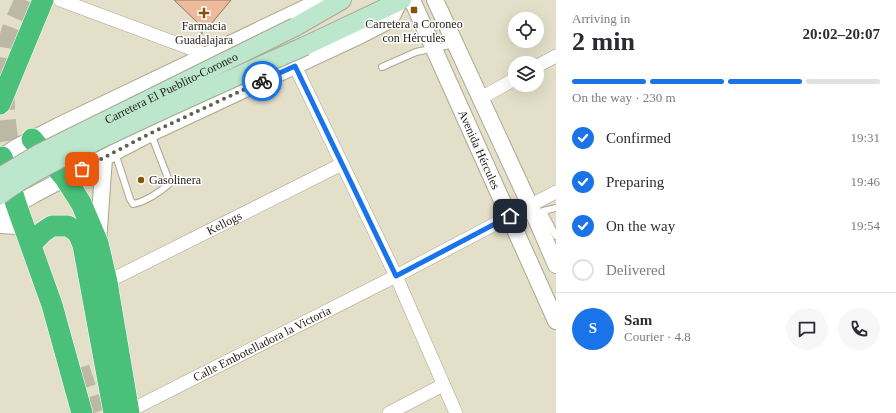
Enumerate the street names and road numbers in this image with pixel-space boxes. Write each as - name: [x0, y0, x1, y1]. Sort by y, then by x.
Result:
- street label: Carretera El Pueblito-Coroneo: [102, 49, 240, 127]
- street label: Avenida Hércules: [455, 108, 503, 192]
- street label: Kellogs: [204, 208, 244, 238]
- street label: Calle Embotelladora la Victoria: [191, 303, 334, 384]

